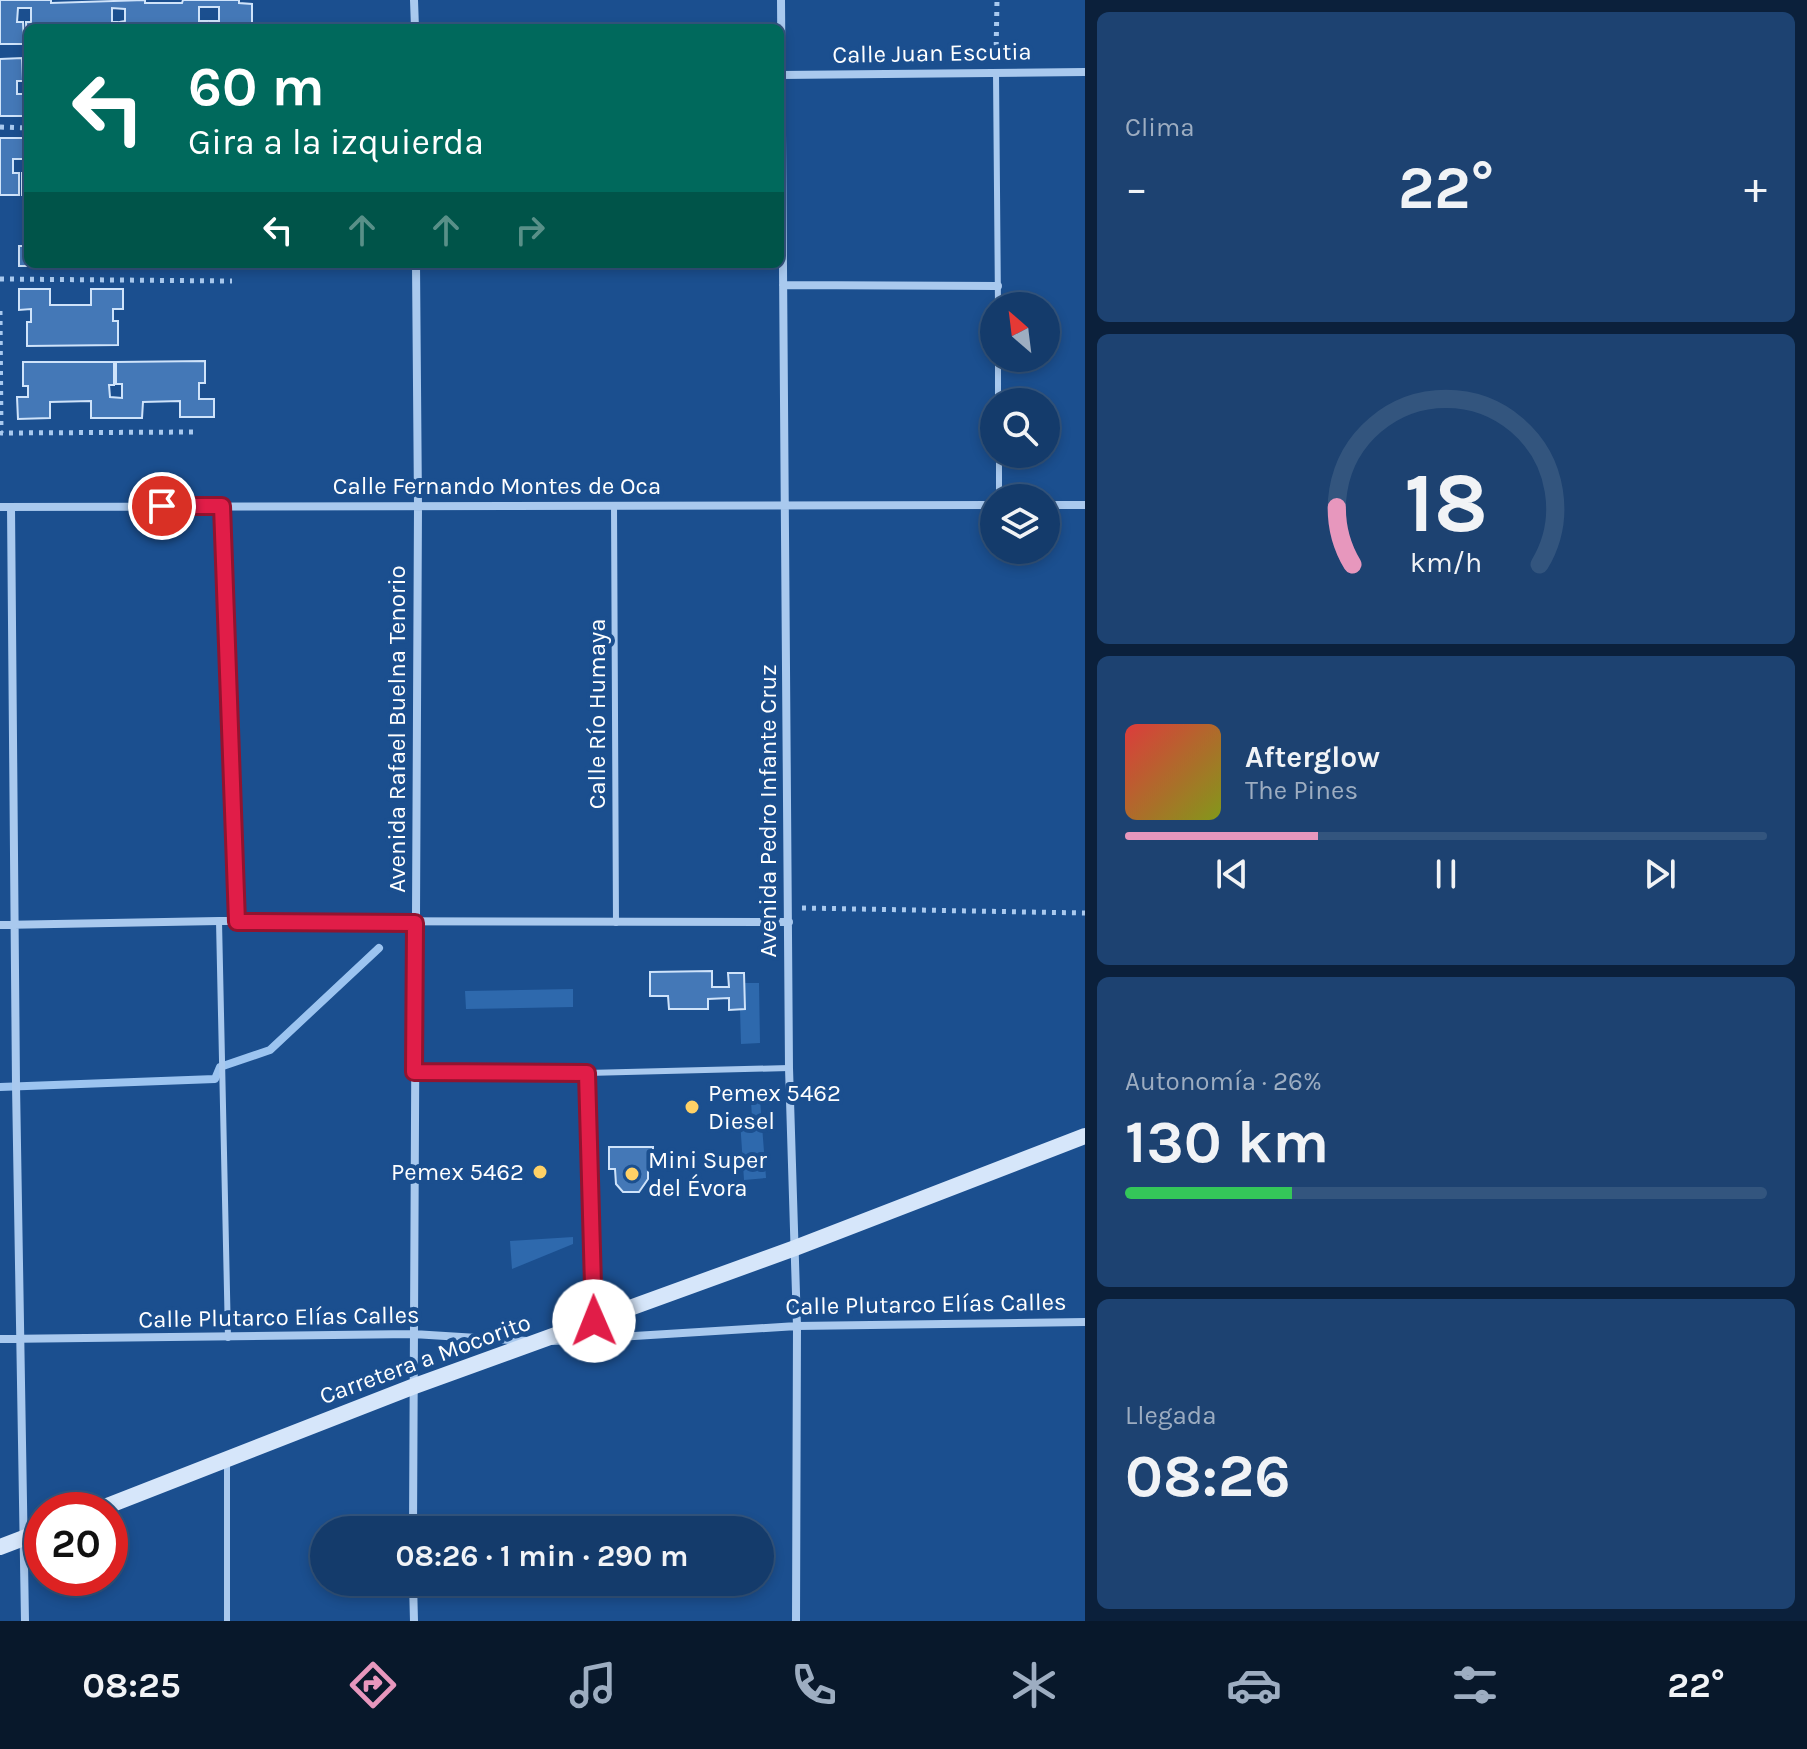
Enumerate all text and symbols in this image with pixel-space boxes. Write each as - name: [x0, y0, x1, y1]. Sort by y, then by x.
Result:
- street label: Calle Juan Escutia: [832, 37, 1032, 69]
- text: 60 m: [188, 54, 325, 119]
- icon: left: [56, 56, 160, 160]
- text: Clima: [1125, 112, 1195, 143]
- text: Gira a la izquierda: [188, 121, 484, 163]
- text: 22°: [1398, 153, 1494, 223]
- text: −: [1125, 163, 1148, 214]
- text: +: [1744, 163, 1767, 214]
- icon: left: [256, 208, 300, 252]
- icon: ahead: [340, 208, 384, 252]
- icon: ahead: [424, 208, 468, 252]
- icon: right: [508, 208, 552, 252]
- north arrow: [980, 292, 1060, 372]
- map controls: [980, 292, 1060, 564]
- button: search: [980, 388, 1060, 468]
- text: 18: [1404, 454, 1488, 551]
- pin: [128, 472, 196, 540]
- street label: Calle Fernando Montes de Oca: [333, 472, 661, 500]
- icon: arrive: [140, 484, 184, 528]
- button: layers: [980, 484, 1060, 564]
- text: km/h: [1410, 546, 1482, 579]
- street label: Avenida Rafael Buelna Tenorio: [383, 565, 411, 893]
- street label: Calle Río Humaya: [583, 619, 611, 809]
- street label: Avenida Pedro Infante Cruz: [754, 664, 782, 958]
- text: Afterglow: [1245, 739, 1380, 775]
- text: The Pines: [1245, 775, 1358, 806]
- icon: previous: [1210, 852, 1254, 896]
- icon: pause: [1424, 852, 1468, 896]
- icon: next: [1638, 852, 1682, 896]
- text: Autonomía · 26%: [1125, 1066, 1322, 1097]
- place label: Pemex 5462 Diesel: [708, 1079, 841, 1135]
- marker: Pemex 5462 Diesel: [683, 1098, 701, 1116]
- text: 130 km: [1125, 1107, 1329, 1177]
- place label: Mini Super del Évora: [648, 1146, 767, 1202]
- place label: Pemex 5462: [391, 1158, 524, 1186]
- marker: Pemex 5462: [531, 1163, 549, 1181]
- marker: Mini Super del Évora: [623, 1165, 641, 1183]
- position arrow: [552, 1279, 636, 1363]
- street label: Calle Plutarco Elías Calles: [785, 1288, 1067, 1320]
- street label: Calle Plutarco Elías Calles: [138, 1301, 420, 1333]
- street label: Carretera a Mocorito: [316, 1308, 534, 1410]
- text: Llegada: [1125, 1400, 1217, 1431]
- text: 08:26: [1125, 1441, 1291, 1511]
- speed limit sign: 20: [24, 1492, 128, 1596]
- text: 08:26 · 1 min · 290 m: [396, 1538, 688, 1574]
- icon: directions: [345, 1657, 401, 1713]
- icon: music: [565, 1657, 621, 1713]
- icon: phone: [786, 1657, 842, 1713]
- icon: climate: [1006, 1657, 1062, 1713]
- icon: car: [1226, 1657, 1282, 1713]
- icon: filters: [1447, 1657, 1503, 1713]
- text: 08:25: [82, 1664, 181, 1706]
- text: 22°: [1667, 1664, 1725, 1706]

